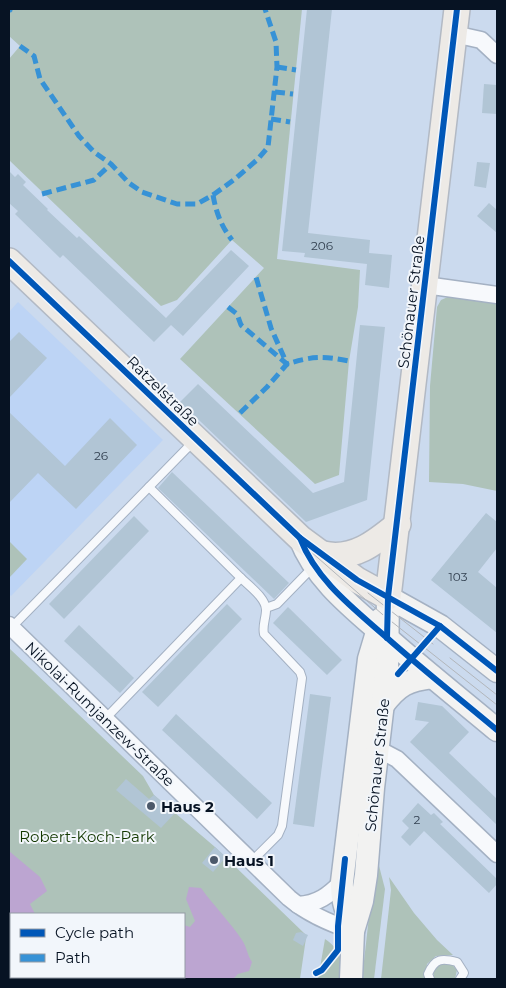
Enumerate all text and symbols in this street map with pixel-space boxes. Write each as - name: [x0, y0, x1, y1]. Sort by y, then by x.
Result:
- street label: Schönauer Straße: [393, 234, 429, 370]
- house number: 206: [311, 238, 333, 253]
- street label: Ratzelstraße: [123, 352, 203, 430]
- house number: 26: [94, 448, 108, 463]
- house number: 103: [449, 569, 468, 584]
- street label: Nikolai-Rumjanzew-Straße: [21, 638, 179, 790]
- street label: Schönauer Straße: [361, 697, 393, 833]
- place label: Haus 2: [161, 797, 214, 816]
- marker: Haus 2: [145, 800, 157, 812]
- house number: 2: [414, 812, 421, 827]
- park label: Robert-Koch-Park: [19, 827, 155, 846]
- place label: Haus 1: [224, 851, 274, 870]
- marker: Haus 1: [208, 854, 220, 866]
- legend: [10, 913, 185, 978]
- text: Cycle path: [55, 923, 134, 942]
- text: Path: [55, 948, 91, 967]

